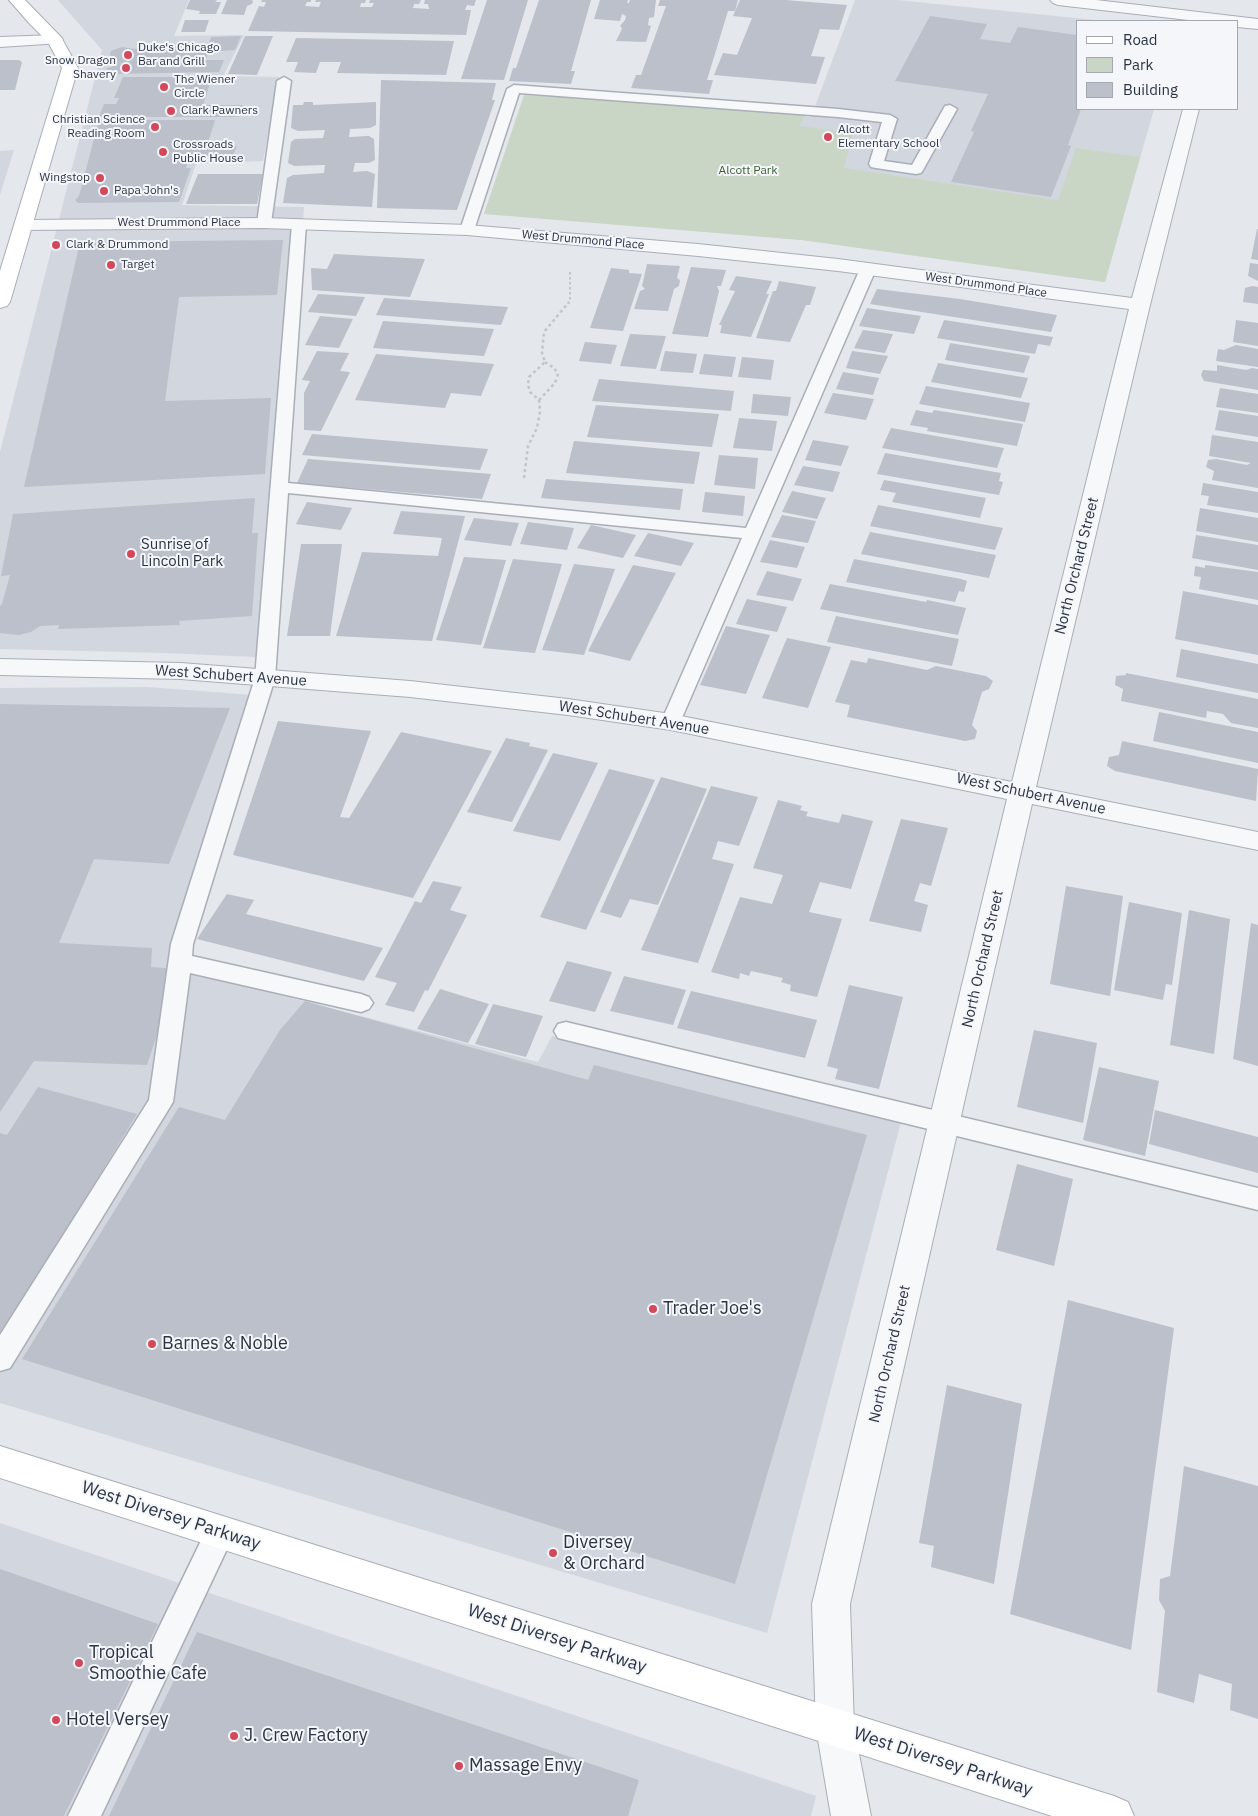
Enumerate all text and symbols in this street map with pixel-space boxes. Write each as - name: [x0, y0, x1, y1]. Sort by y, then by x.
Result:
- legend: [1076, 20, 1238, 110]
- text: Road: [1123, 30, 1158, 49]
- place label: Duke's Chicago Bar and Grill: [138, 41, 220, 69]
- marker: Duke's Chicago Bar and Grill: [122, 49, 134, 61]
- place label: Snow Dragon Shavery: [45, 54, 116, 82]
- text: Park: [1123, 55, 1153, 74]
- marker: Snow Dragon Shavery: [120, 62, 132, 74]
- place label: The Wiener Circle: [174, 73, 235, 101]
- text: Building: [1123, 80, 1178, 99]
- marker: The Wiener Circle: [158, 81, 170, 93]
- place label: Clark Pawners: [181, 104, 258, 118]
- marker: Clark Pawners: [165, 105, 177, 117]
- place label: Christian Science Reading Room: [52, 113, 145, 141]
- marker: Christian Science Reading Room: [149, 121, 161, 133]
- place label: Alcott Elementary School: [838, 123, 939, 151]
- marker: Alcott Elementary School: [822, 131, 834, 143]
- place label: Crossroads Public House: [173, 138, 244, 166]
- marker: Crossroads Public House: [157, 146, 169, 158]
- park label: Alcott Park: [718, 164, 778, 178]
- place label: Wingstop: [40, 171, 90, 185]
- marker: Wingstop: [94, 172, 106, 184]
- place label: Papa John's: [114, 184, 179, 198]
- marker: Papa John's: [98, 185, 110, 197]
- street label: West Drummond Place: [118, 216, 240, 230]
- street label: West Drummond Place: [521, 227, 645, 253]
- place label: Clark & Drummond: [66, 238, 169, 252]
- marker: Clark & Drummond: [50, 239, 62, 251]
- place label: Target: [121, 258, 155, 272]
- marker: Target: [105, 259, 117, 271]
- street label: West Drummond Place: [924, 269, 1048, 301]
- street label: North Orchard Street: [1051, 496, 1103, 636]
- place label: Sunrise of Lincoln Park: [141, 536, 223, 571]
- marker: Sunrise of Lincoln Park: [125, 548, 137, 560]
- street label: West Schubert Avenue: [155, 662, 307, 690]
- street label: West Schubert Avenue: [557, 697, 711, 739]
- street label: West Schubert Avenue: [955, 769, 1107, 819]
- street label: North Orchard Street: [958, 888, 1008, 1030]
- street label: North Orchard Street: [865, 1283, 915, 1425]
- place label: Trader Joe's: [663, 1298, 762, 1320]
- marker: Trader Joe's: [647, 1303, 659, 1315]
- place label: Barnes & Noble: [162, 1333, 288, 1355]
- marker: Barnes & Noble: [146, 1338, 158, 1350]
- street label: West Diversey Parkway: [79, 1477, 263, 1555]
- place label: Diversey & Orchard: [563, 1532, 645, 1575]
- marker: Diversey & Orchard: [547, 1547, 559, 1559]
- street label: West Diversey Parkway: [465, 1600, 649, 1678]
- place label: Tropical Smoothie Cafe: [89, 1642, 207, 1685]
- marker: Tropical Smoothie Cafe: [73, 1657, 85, 1669]
- place label: Hotel Versey: [66, 1709, 169, 1731]
- marker: Hotel Versey: [50, 1714, 62, 1726]
- street label: West Diversey Parkway: [851, 1723, 1035, 1801]
- place label: J. Crew Factory: [244, 1725, 368, 1747]
- marker: J. Crew Factory: [228, 1730, 240, 1742]
- place label: Massage Envy: [469, 1755, 582, 1777]
- marker: Massage Envy: [453, 1760, 465, 1772]

